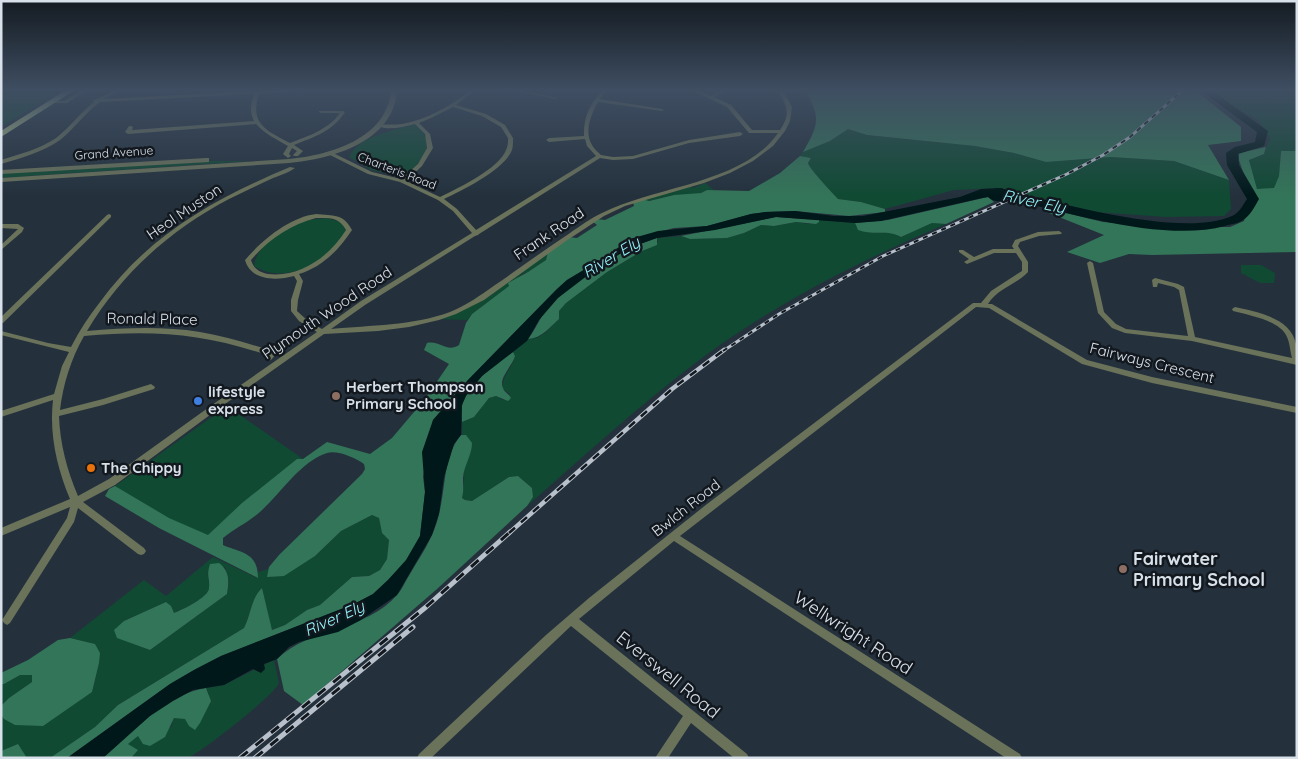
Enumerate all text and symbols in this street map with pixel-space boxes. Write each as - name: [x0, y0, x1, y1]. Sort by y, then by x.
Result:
- street label: Grand Avenue: [74, 142, 154, 163]
- street label: Charteris Road: [356, 149, 439, 192]
- street label: Heol Muston: [143, 179, 225, 244]
- water label: River Ely: [1001, 185, 1068, 218]
- street label: Frank Road: [510, 203, 588, 264]
- water label: River Ely: [579, 232, 644, 282]
- street label: Plymouth Wood Road: [258, 262, 395, 363]
- street label: Ronald Place: [106, 308, 198, 329]
- street label: Fairways Crescent: [1088, 338, 1216, 387]
- place label: Herbert Thompson Primary School: [346, 377, 484, 413]
- place label: lifestyle express: [208, 382, 266, 418]
- marker: Herbert Thompson Primary School: [330, 390, 342, 402]
- marker: lifestyle express: [192, 395, 204, 407]
- place label: The Chippy: [101, 458, 182, 477]
- marker: The Chippy: [85, 462, 97, 474]
- street label: Bwlch Road: [648, 475, 724, 540]
- place label: Fairwater Primary School: [1133, 547, 1265, 591]
- marker: Fairwater Primary School: [1117, 563, 1129, 575]
- street label: Wellwright Road: [790, 586, 917, 679]
- water label: River Ely: [301, 596, 368, 640]
- street label: Everswell Road: [612, 626, 725, 723]

